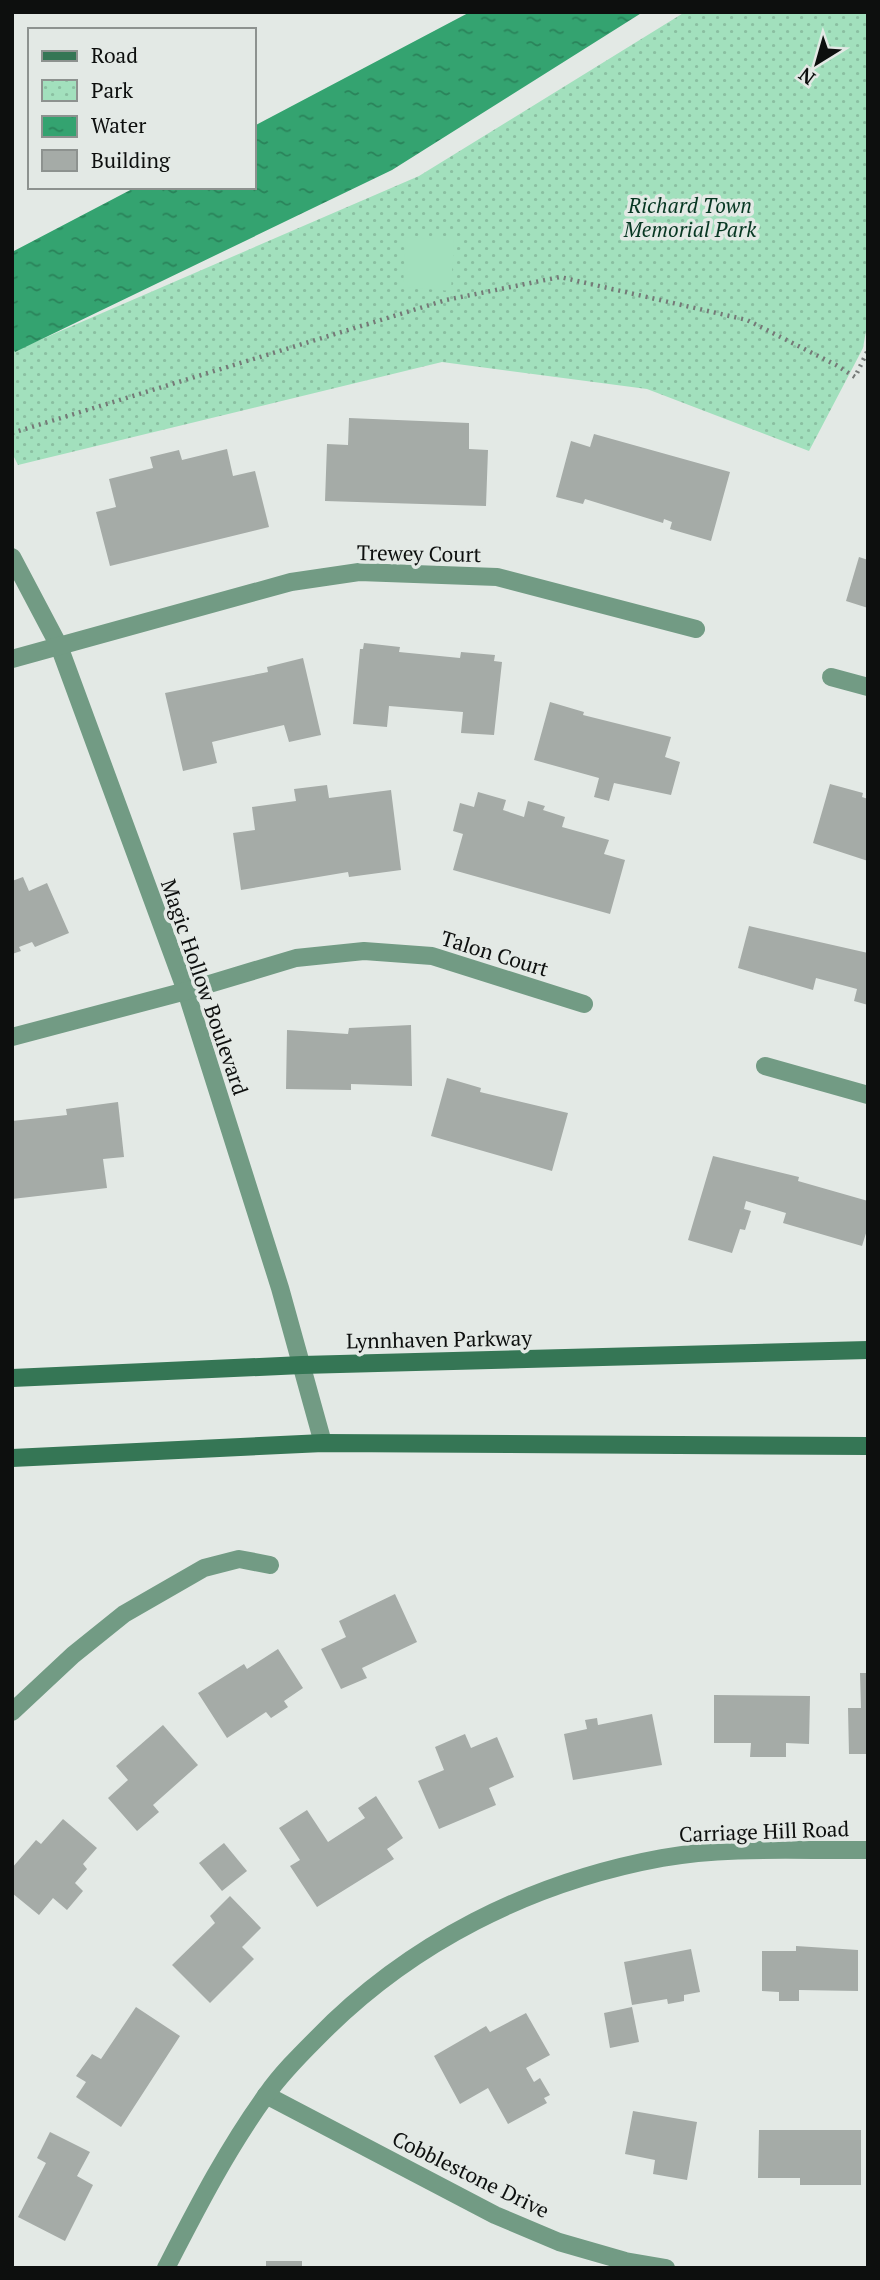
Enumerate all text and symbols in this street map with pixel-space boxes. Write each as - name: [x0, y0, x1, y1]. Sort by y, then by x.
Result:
- legend: [28, 28, 256, 189]
- north arrow: [782, 28, 852, 98]
- text: Road: [91, 41, 138, 69]
- text: N: [793, 62, 820, 91]
- text: Park: [91, 76, 133, 104]
- text: Water: [91, 111, 146, 139]
- text: Building: [91, 146, 171, 174]
- park label: Richard Town Memorial Park: [623, 191, 757, 243]
- street label: Trewey Court: [357, 538, 482, 568]
- street label: Magic Hollow Boulevard: [155, 875, 255, 1099]
- street label: Talon Court: [438, 923, 552, 983]
- street label: Lynnhaven Parkway: [346, 1323, 533, 1355]
- street label: Carriage Hill Road: [679, 1814, 850, 1848]
- street label: Cobblestone Drive: [388, 2124, 554, 2224]

